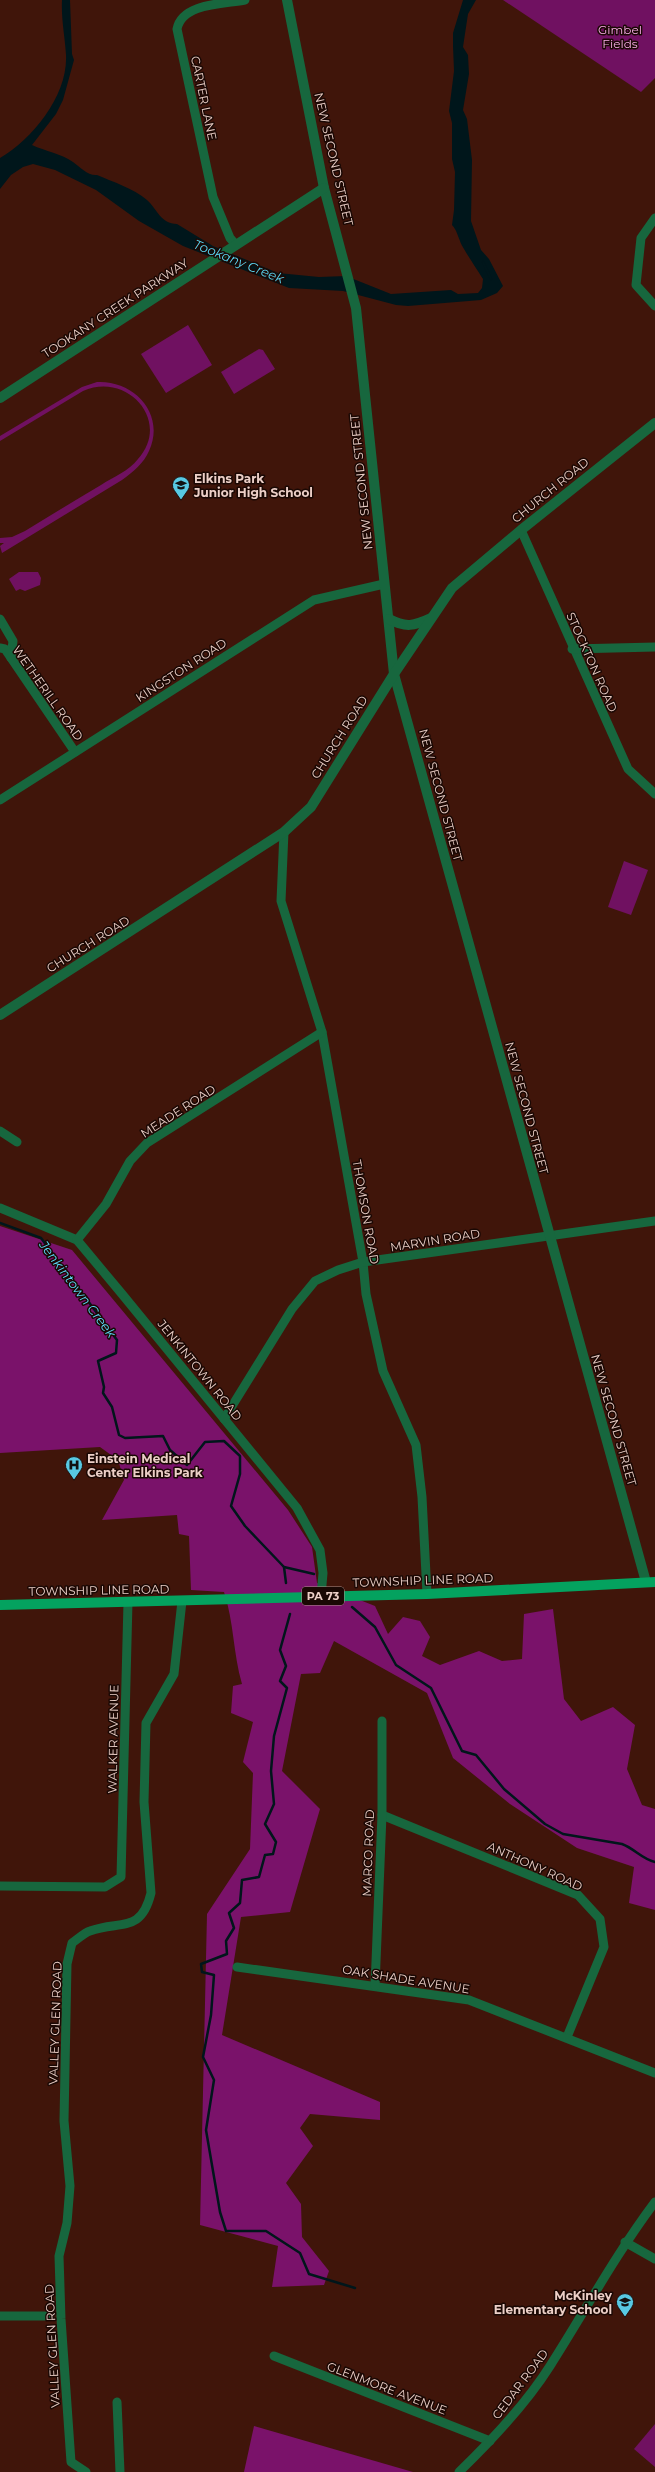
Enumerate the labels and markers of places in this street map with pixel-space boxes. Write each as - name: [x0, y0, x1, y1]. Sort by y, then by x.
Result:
- place label: Elkins Park Junior High School: [193, 471, 313, 500]
- school or university icon: Elkins Park Junior High School: [171, 475, 191, 500]
- place label: Einstein Medical Center Elkins Park: [87, 1451, 203, 1480]
- hospital icon: Einstein Medical Center Elkins Park: [64, 1455, 84, 1480]
- place label: McKinley Elementary School: [494, 2288, 613, 2317]
- school or university icon: McKinley Elementary School: [615, 2292, 635, 2317]

